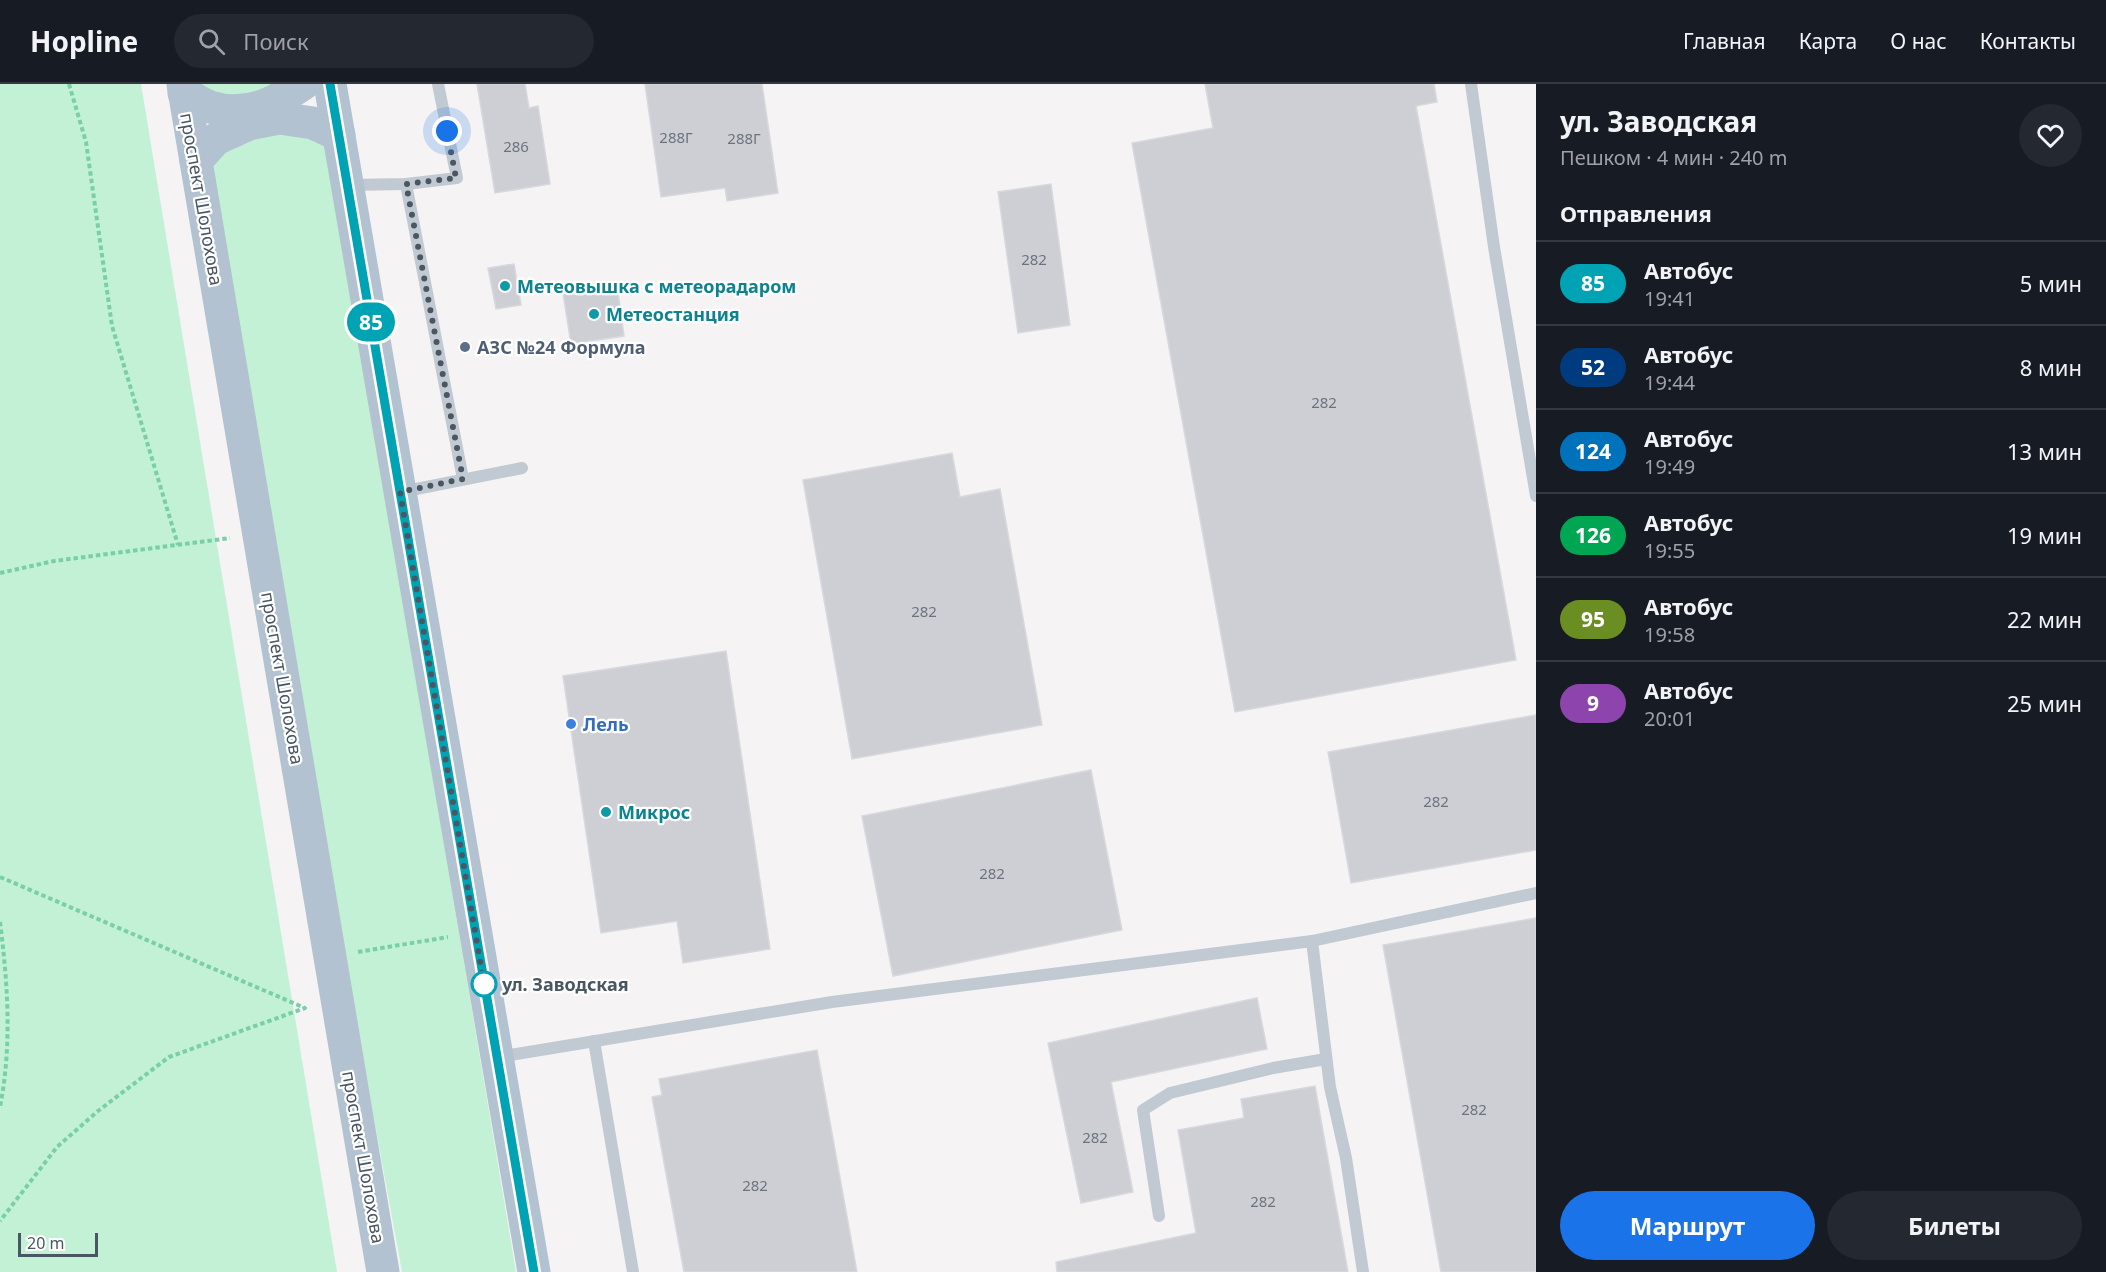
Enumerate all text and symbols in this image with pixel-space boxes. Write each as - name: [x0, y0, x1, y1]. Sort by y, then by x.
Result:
- search box: [174, 14, 594, 68]
- text: Hopline: [30, 22, 138, 60]
- icon: search: [195, 25, 228, 58]
- text: Поиск: [243, 26, 309, 56]
- text: Главная: [1683, 27, 1766, 55]
- text: Карта: [1799, 27, 1857, 55]
- text: О нас: [1890, 27, 1947, 55]
- text: Контакты: [1980, 27, 2076, 55]
- text: ул. Заводская: [1560, 102, 1757, 140]
- button: heart: [2019, 104, 2082, 167]
- street label: проспект Шолохова: [175, 111, 229, 287]
- your location: [432, 116, 462, 146]
- house number: 288Г: [659, 127, 693, 147]
- house number: 288Г: [727, 128, 761, 148]
- house number: 286: [503, 136, 529, 156]
- text: Пешком · 4 мин · 240 m: [1560, 144, 1787, 171]
- text: Отправления: [1560, 198, 1712, 228]
- house number: 282: [1021, 249, 1047, 269]
- text: Автобус: [1644, 255, 1733, 285]
- text: 5 мин: [2020, 268, 2082, 298]
- text: 85: [1581, 269, 1605, 297]
- place label: Метеовышка с метеорадаром: [517, 274, 796, 298]
- marker: Метеовышка с метеорадаром: [498, 279, 512, 293]
- text: 19:41: [1644, 285, 1695, 312]
- line badge: 85: [344, 302, 398, 342]
- place label: Метеостанция: [606, 302, 740, 326]
- marker: Метеостанция: [587, 307, 601, 321]
- text: 85: [359, 308, 383, 336]
- place label: АЗС №24 Формула: [477, 335, 645, 359]
- text: Автобус: [1644, 339, 1733, 369]
- marker: АЗС №24 Формула: [458, 340, 472, 354]
- text: 8 мин: [2020, 352, 2082, 382]
- text: 52: [1581, 353, 1605, 381]
- text: 19:44: [1644, 369, 1695, 396]
- house number: 282: [1311, 392, 1337, 412]
- text: Автобус: [1644, 423, 1733, 453]
- text: 13 мин: [2007, 436, 2082, 466]
- text: 124: [1575, 437, 1611, 465]
- text: 19:49: [1644, 453, 1695, 480]
- text: Автобус: [1644, 507, 1733, 537]
- text: 19 мин: [2007, 520, 2082, 550]
- text: 126: [1575, 521, 1611, 549]
- text: 19:55: [1644, 537, 1695, 564]
- street label: проспект Шолохова: [256, 590, 310, 766]
- text: Автобус: [1644, 591, 1733, 621]
- house number: 282: [911, 601, 937, 621]
- text: 22 мин: [2007, 604, 2082, 634]
- text: 95: [1581, 605, 1605, 633]
- text: 19:58: [1644, 621, 1695, 648]
- text: Автобус: [1644, 675, 1733, 705]
- text: 25 мин: [2007, 688, 2082, 718]
- text: 9: [1587, 689, 1599, 717]
- text: 20:01: [1644, 705, 1695, 732]
- place label: Лель: [583, 712, 629, 736]
- marker: Лель: [564, 717, 578, 731]
- house number: 282: [1423, 791, 1449, 811]
- place label: Микрос: [618, 800, 690, 824]
- marker: Микрос: [599, 805, 613, 819]
- house number: 282: [979, 863, 1005, 883]
- marker: ул. Заводская: [471, 971, 497, 997]
- place label: ул. Заводская: [501, 972, 629, 996]
- street label: проспект Шолохова: [337, 1069, 391, 1245]
- house number: 282: [1461, 1099, 1487, 1119]
- house number: 282: [1082, 1127, 1108, 1147]
- house number: 282: [742, 1175, 768, 1195]
- house number: 282: [1250, 1191, 1276, 1211]
- button: Маршрут: [1560, 1191, 1815, 1260]
- button: Билеты: [1827, 1191, 2082, 1260]
- scale bar: [18, 1230, 98, 1258]
- text: 20 m: [27, 1232, 64, 1254]

